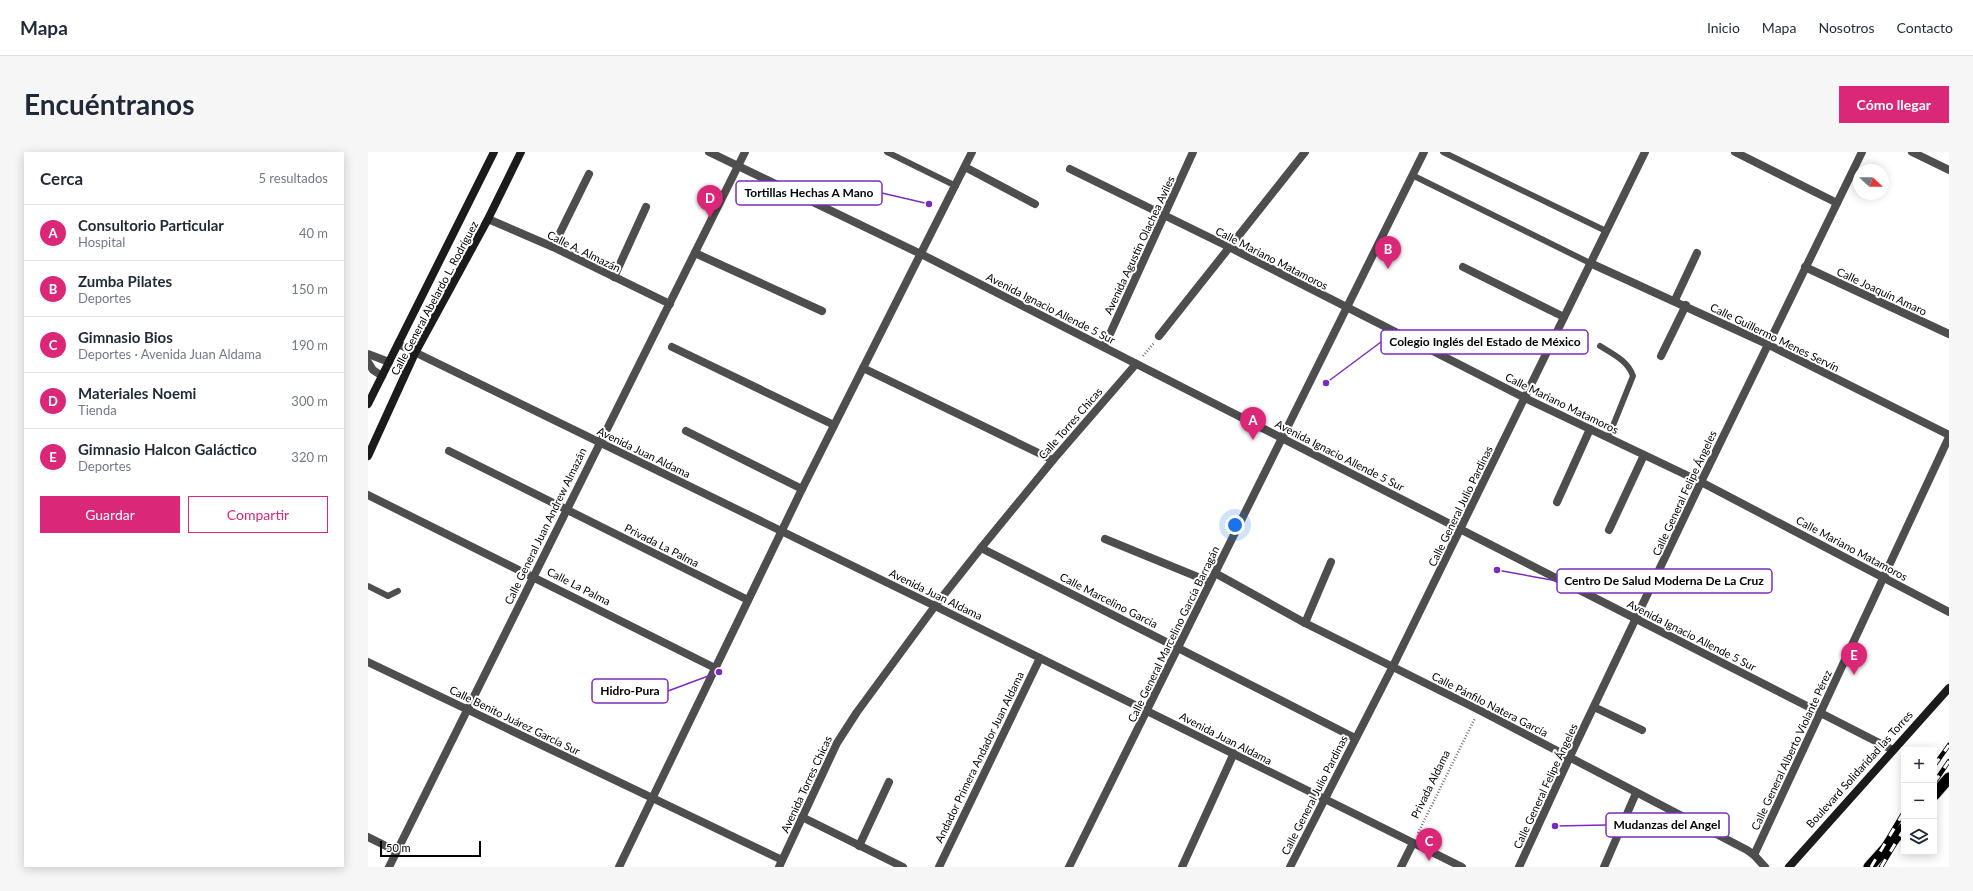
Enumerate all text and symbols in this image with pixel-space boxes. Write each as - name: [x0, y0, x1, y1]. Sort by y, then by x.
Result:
- text: Mapa: [20, 16, 68, 39]
- text: Inicio: [1707, 19, 1740, 36]
- text: Mapa: [1762, 19, 1796, 36]
- text: Nosotros: [1818, 19, 1875, 36]
- text: Contacto: [1897, 19, 1953, 36]
- button: Cómo llegar: [1839, 86, 1949, 123]
- text: Encuéntranos: [24, 87, 195, 121]
- north arrow: [1853, 164, 1889, 200]
- text: Cerca: [40, 168, 83, 189]
- text: 5 resultados: [258, 170, 328, 186]
- street label: Avenida Agustin Olachea Aviles: [1101, 173, 1177, 316]
- callout: Tortillas Hechas A Mano: [736, 181, 882, 205]
- pin: D: [697, 185, 723, 218]
- text: Tortillas Hechas A Mano: [745, 185, 873, 200]
- text: Consultorio Particular: [78, 216, 224, 234]
- street label: Calle General Abelardo L. Rodríguez: [388, 219, 480, 377]
- street label: Calle Mariano Matamoros: [1214, 224, 1331, 292]
- text: A: [48, 225, 58, 241]
- text: 40 m: [299, 225, 328, 241]
- street label: Calle A. Almazán: [545, 228, 623, 274]
- text: Hospital: [78, 234, 125, 250]
- pin: B: [1375, 236, 1401, 269]
- street label: Calle Joaquín Amaro: [1835, 264, 1929, 318]
- street label: Avenida Ignacio Allende 5 Sur: [984, 270, 1118, 346]
- text: Zumba Pilates: [78, 272, 172, 290]
- text: B: [49, 281, 57, 297]
- text: 150 m: [291, 281, 328, 297]
- text: Deportes: [78, 290, 131, 306]
- street label: Calle Guillermo Menes Servín: [1708, 300, 1842, 374]
- text: Gimnasio Bios: [78, 328, 173, 346]
- callout: Colegio Inglés del Estado de México: [1381, 330, 1588, 354]
- text: Colegio Inglés del Estado de México: [1389, 334, 1581, 349]
- text: C: [49, 337, 57, 353]
- text: 190 m: [291, 337, 328, 353]
- text: Deportes · Avenida Juan Aldama: [78, 346, 261, 362]
- street label: Calle Mariano Matamoros: [1503, 370, 1621, 436]
- text: Materiales Noemi: [78, 384, 196, 402]
- street label: Calle Torres Chicas: [1035, 384, 1105, 461]
- text: D: [48, 393, 58, 409]
- text: 300 m: [291, 393, 328, 409]
- text: Tienda: [78, 402, 117, 418]
- pin: A: [1240, 407, 1266, 440]
- street label: Avenida Ignacio Allende 5 Sur: [1273, 417, 1407, 493]
- street label: Avenida Juan Aldama: [595, 424, 693, 480]
- street label: Calle General Felipe Ángeles: [1649, 428, 1719, 558]
- text: Gimnasio Halcon Galáctico: [78, 440, 257, 458]
- street label: Calle General Julio Pardinas: [1425, 443, 1495, 568]
- street label: Calle General Juan Andrew Almazán: [501, 446, 589, 606]
- text: E: [49, 449, 57, 465]
- text: 320 m: [291, 449, 328, 465]
- text: Deportes: [78, 458, 131, 474]
- button: Guardar: [40, 496, 180, 533]
- button: Compartir: [188, 496, 328, 533]
- street label: Calle Mariano Matamoros: [1794, 513, 1910, 583]
- your location: [1225, 515, 1245, 535]
- street label: Privada La Palma: [623, 521, 701, 569]
- street label: Calle General Marcelino García Barragán: [1125, 544, 1221, 724]
- street label: Calle La Palma: [545, 564, 613, 608]
- street label: Avenida Juan Aldama: [887, 566, 985, 622]
- callout: Centro De Salud Moderna De La Cruz: [1557, 569, 1772, 593]
- street label: Calle Marcelino Garcia: [1058, 570, 1160, 630]
- text: Centro De Salud Moderna De La Cruz: [1564, 573, 1764, 588]
- street label: Avenida Ignacio Allende 5 Sur: [1625, 597, 1759, 673]
- pin: E: [1841, 642, 1867, 675]
- street label: Calle General Alberto Violante Pérez: [1748, 668, 1834, 832]
- street label: Andador Primera Andador Juan Aldama: [932, 669, 1026, 845]
- street label: Calle Pánfilo Natera García: [1430, 669, 1550, 739]
- callout: Hidro-Pura: [592, 679, 668, 703]
- street label: Calle Benito Juárez García Sur: [448, 683, 582, 757]
- text: Hidro-Pura: [600, 683, 660, 698]
- street label: Boulevard Solidaridad las Torres: [1803, 708, 1915, 830]
- street label: Avenida Juan Aldama: [1178, 709, 1274, 767]
- street label: Calle General Felipe Ángeles: [1510, 721, 1580, 851]
- street label: Avenida Torres Chicas: [778, 733, 834, 835]
- street label: Calle General Julio Pardinas: [1278, 733, 1350, 857]
- map controls: [1901, 747, 1937, 855]
- button: +: [1901, 747, 1937, 783]
- street label: Privada Aldama: [1408, 748, 1452, 820]
- button: −: [1901, 783, 1937, 819]
- callout: Mudanzas del Angel: [1606, 813, 1729, 837]
- text: Mudanzas del Angel: [1614, 817, 1720, 832]
- button: layers: [1901, 819, 1937, 855]
- pin: C: [1416, 828, 1442, 861]
- scale bar: [380, 839, 481, 858]
- text: 50 m: [386, 841, 411, 854]

